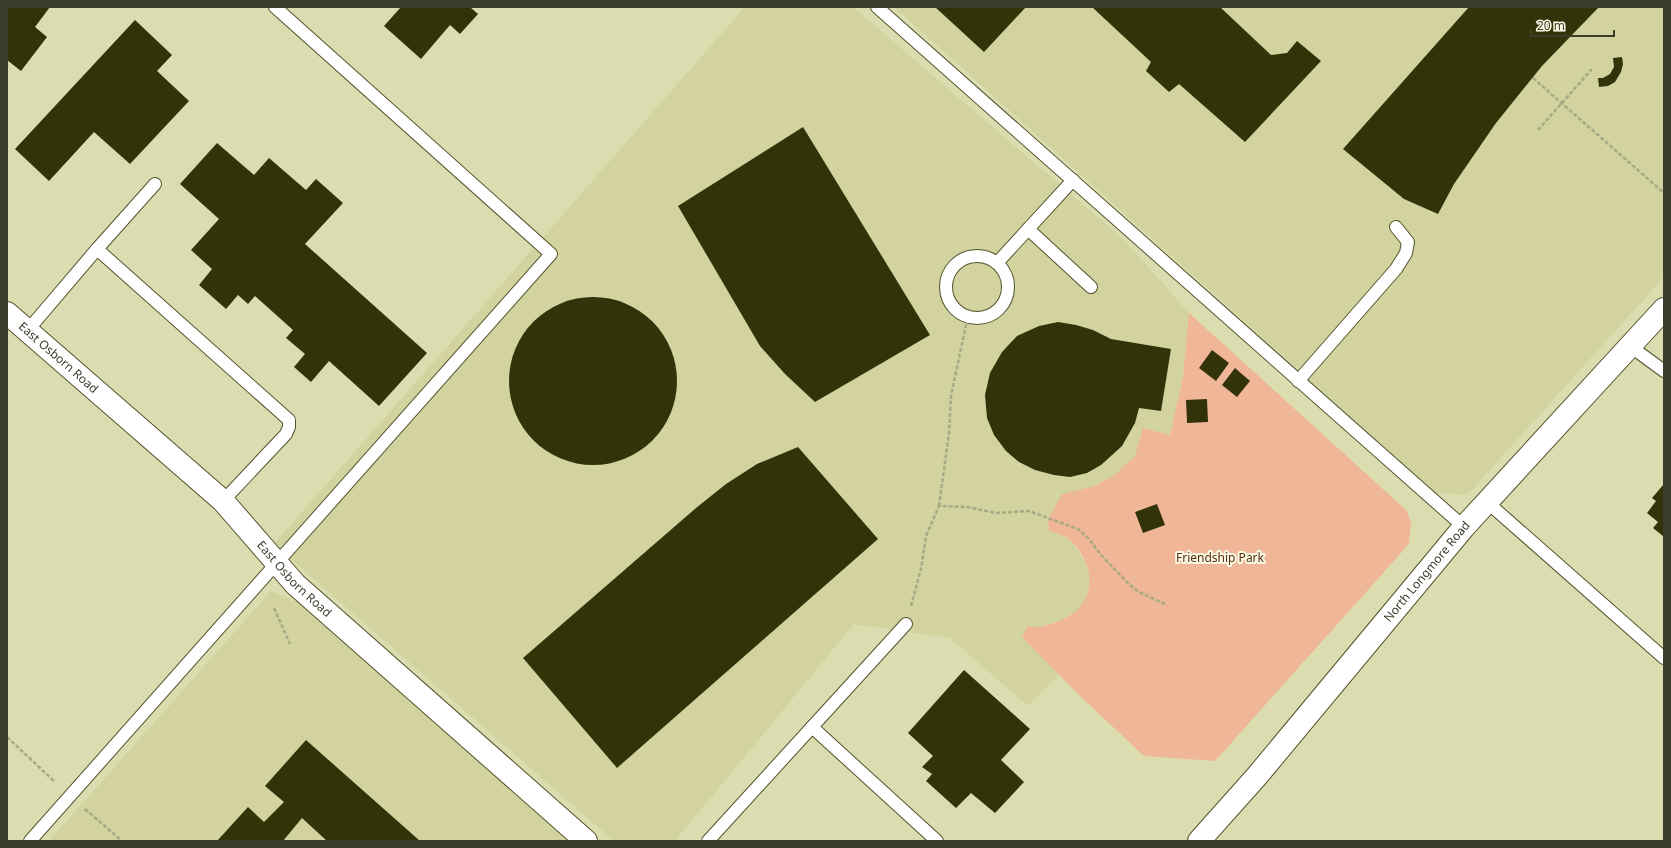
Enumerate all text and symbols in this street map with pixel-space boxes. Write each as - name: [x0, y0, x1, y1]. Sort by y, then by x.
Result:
- scale bar: [1531, 12, 1614, 38]
- text: 20 m: [1537, 17, 1565, 34]
- street label: East Osborn Road: [15, 318, 102, 397]
- street label: North Longmore Road: [1380, 517, 1474, 625]
- street label: East Osborn Road: [253, 537, 336, 621]
- park label: Friendship Park: [1176, 549, 1265, 566]

